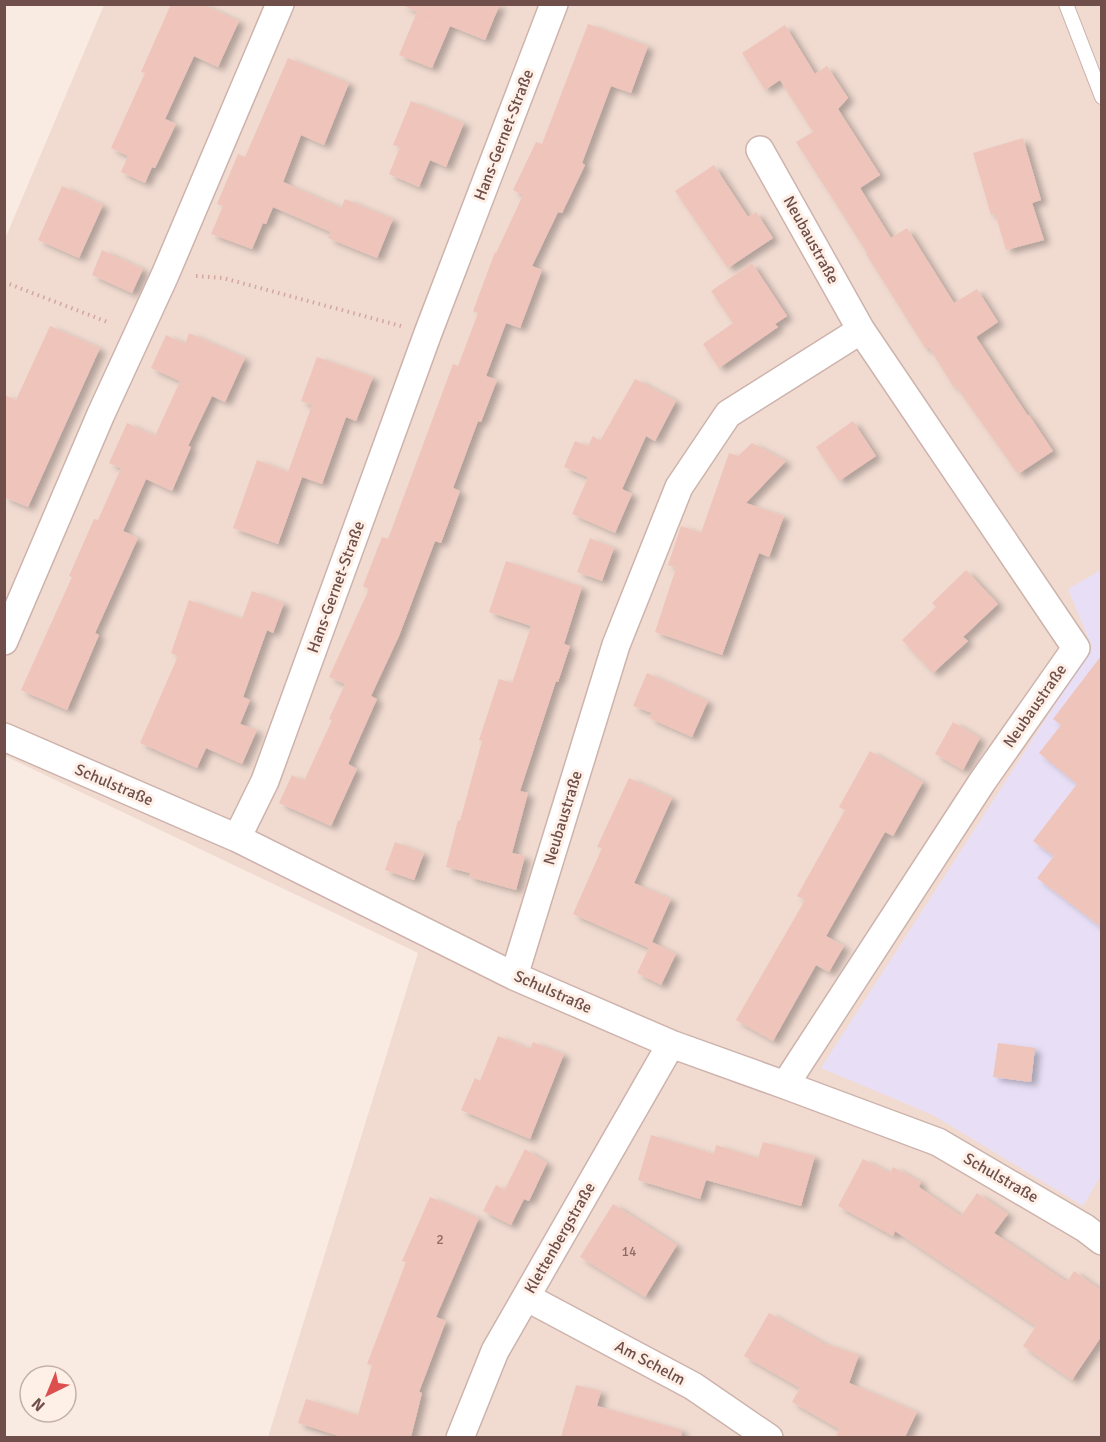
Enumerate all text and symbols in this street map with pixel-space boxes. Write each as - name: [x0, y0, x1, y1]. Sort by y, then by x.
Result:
- street label: Hans-Gernet-Straße: [470, 67, 538, 203]
- street label: Neubaustraße: [779, 193, 843, 287]
- street label: Hans-Gernet-Straße: [303, 518, 369, 656]
- street label: Neubaustraße: [999, 660, 1071, 752]
- street label: Schulstraße: [72, 760, 156, 810]
- street label: Neubaustraße: [539, 768, 587, 868]
- street label: Schulstraße: [511, 966, 595, 1018]
- street label: Schulstraße: [960, 1149, 1042, 1207]
- street label: Klettenbergstraße: [520, 1179, 600, 1297]
- house number: 2: [436, 1231, 444, 1248]
- house number: 14: [621, 1243, 637, 1260]
- street label: Am Schelm: [611, 1336, 689, 1390]
- north arrow: [18, 1364, 78, 1424]
- text: N: [28, 1393, 49, 1415]

